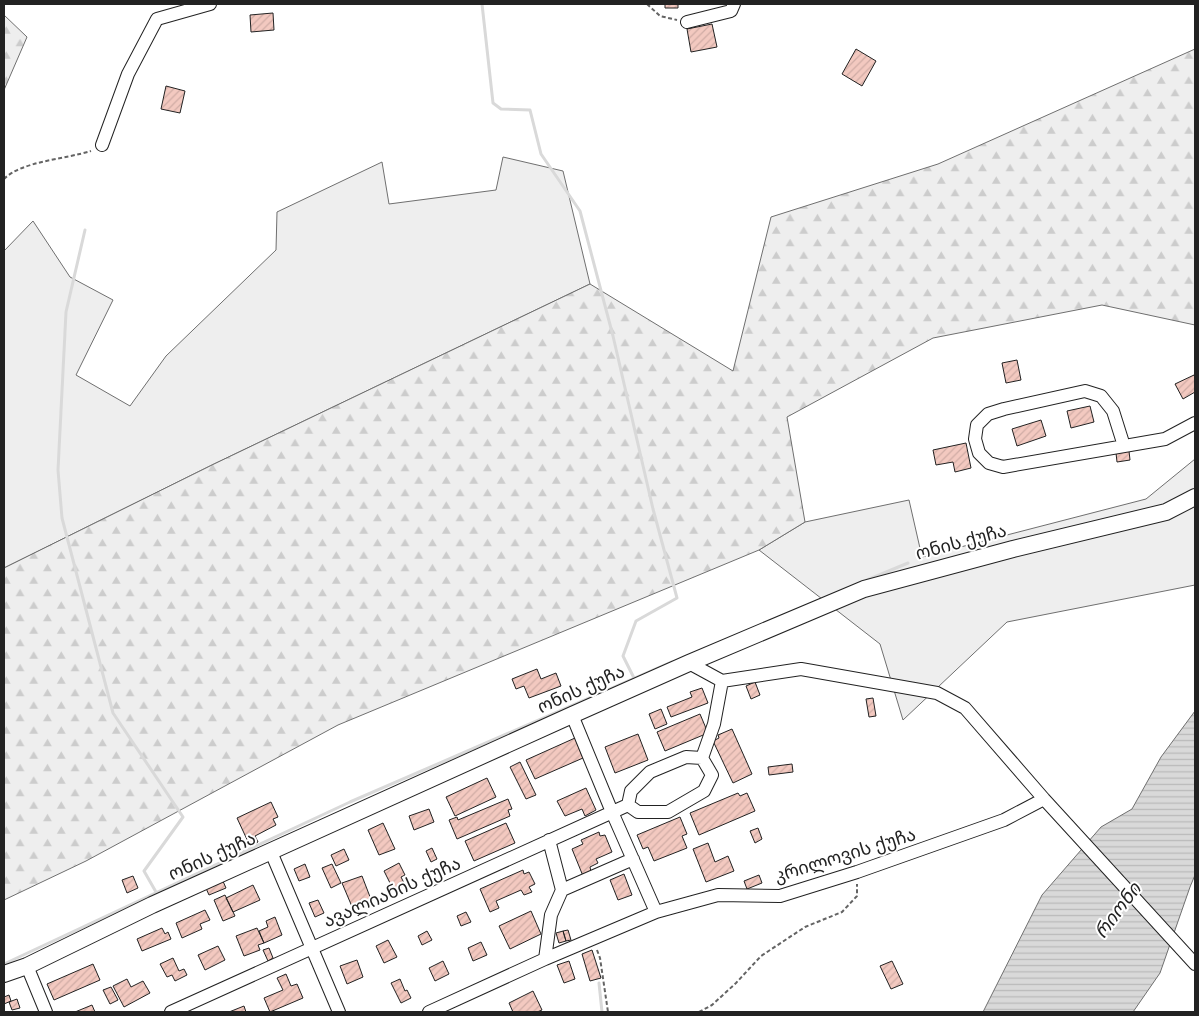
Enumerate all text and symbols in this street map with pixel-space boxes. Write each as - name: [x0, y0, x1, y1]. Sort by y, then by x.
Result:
- street label: ონის ქუჩა: [913, 518, 1009, 565]
- street label: ონის ქუჩა: [534, 659, 628, 718]
- street label: კრილოვის ქუჩა: [771, 822, 919, 887]
- street label: ონის ქუჩა: [165, 826, 259, 885]
- street label: ავალიანის ქუჩა: [319, 851, 464, 932]
- water label: რიონი: [1088, 876, 1147, 943]

